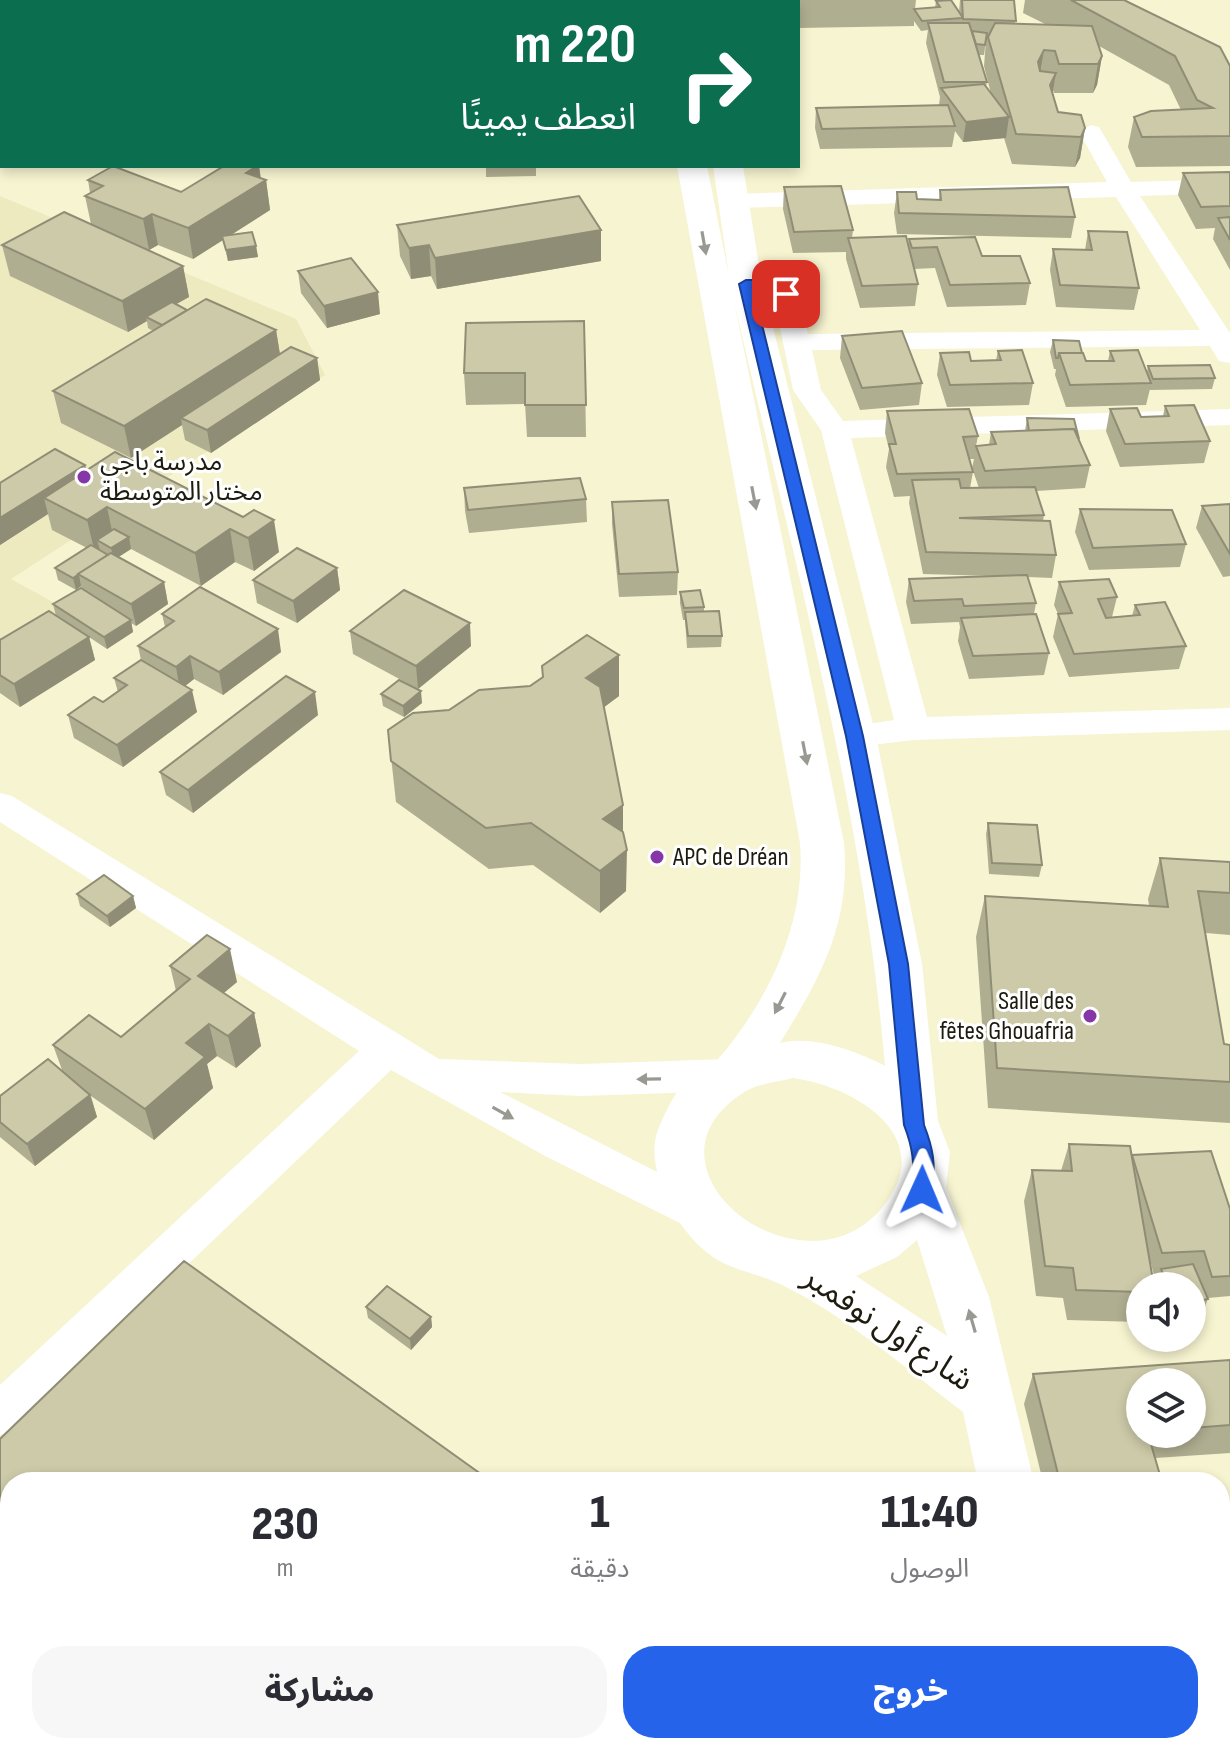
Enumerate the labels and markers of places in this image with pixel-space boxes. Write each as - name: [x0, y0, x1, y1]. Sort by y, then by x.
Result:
- pin: [752, 260, 820, 328]
- place label: مدرسة باجي مختار المتوسطة: [100, 447, 263, 508]
- marker: مدرسة باجي مختار المتوسطة: [75, 468, 93, 486]
- place label: APC de Dréan: [672, 842, 789, 873]
- marker: APC de Dréan: [648, 848, 666, 866]
- place label: Salle des fêtes Ghouafria: [939, 986, 1074, 1047]
- marker: Salle des fêtes Ghouafria: [1081, 1007, 1099, 1025]

